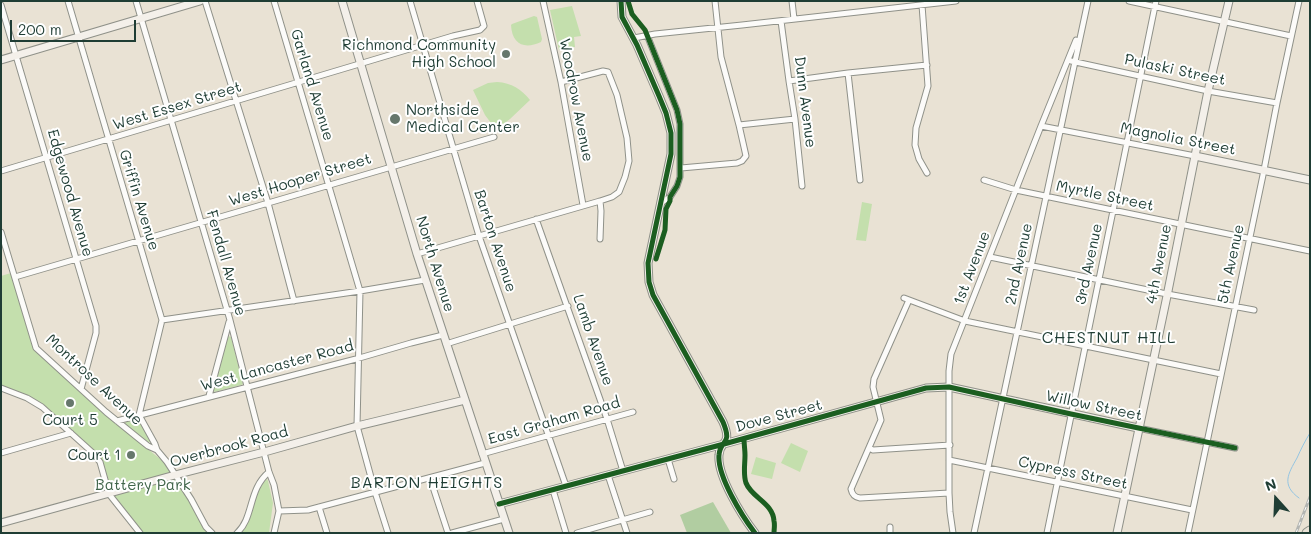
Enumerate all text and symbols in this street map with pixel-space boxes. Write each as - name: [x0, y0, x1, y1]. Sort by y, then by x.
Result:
- scale bar: [12, 10, 139, 42]
- text: 200 m: [18, 19, 62, 39]
- street label: Garland Avenue: [286, 27, 338, 143]
- place label: Richmond Community High School: [342, 36, 496, 71]
- street label: Woodrow Avenue: [555, 37, 597, 163]
- marker: Richmond Community High School: [500, 48, 512, 60]
- street label: Pulaski Street: [1123, 51, 1227, 89]
- street label: Dunn Avenue: [790, 55, 820, 149]
- street label: West Essex Street: [110, 78, 244, 134]
- place label: Northside Medical Center: [406, 101, 520, 136]
- marker: Northside Medical Center: [388, 112, 402, 126]
- street label: Magnolia Street: [1119, 119, 1237, 159]
- street label: Edgewood Avenue: [43, 127, 97, 259]
- street label: Griffin Avenue: [115, 147, 163, 253]
- street label: West Hooper Street: [226, 150, 374, 210]
- street label: Myrtle Street: [1054, 177, 1156, 215]
- street label: Barton Avenue: [470, 187, 520, 295]
- street label: Fendall Avenue: [202, 208, 250, 318]
- street label: North Avenue: [412, 214, 458, 314]
- street label: 2nd Avenue: [1002, 222, 1036, 306]
- street label: 3rd Avenue: [1072, 222, 1106, 306]
- street label: 4th Avenue: [1142, 223, 1176, 305]
- street label: 5th Avenue: [1214, 223, 1248, 305]
- street label: 1st Avenue: [950, 229, 994, 307]
- street label: Lamb Avenue: [569, 292, 617, 388]
- district label: CHESTNUT HILL: [1040, 328, 1178, 348]
- street label: Montrose Avenue: [42, 331, 146, 429]
- street label: West Lancaster Road: [198, 337, 356, 395]
- street label: Willow Street: [1044, 387, 1144, 425]
- street label: East Graham Road: [486, 394, 622, 448]
- street label: Dove Street: [734, 396, 824, 436]
- marker: Court 5: [64, 397, 76, 409]
- place label: Court 5: [42, 411, 98, 429]
- street label: Overbrook Road: [168, 423, 290, 471]
- place label: Court 1: [68, 446, 121, 464]
- marker: Court 1: [125, 449, 137, 461]
- street label: Cypress Street: [1016, 453, 1130, 493]
- district label: BARTON HEIGHTS: [349, 473, 505, 493]
- north arrow: [1251, 474, 1301, 524]
- text: N: [1262, 474, 1279, 495]
- park label: Battery Park: [95, 476, 191, 494]

